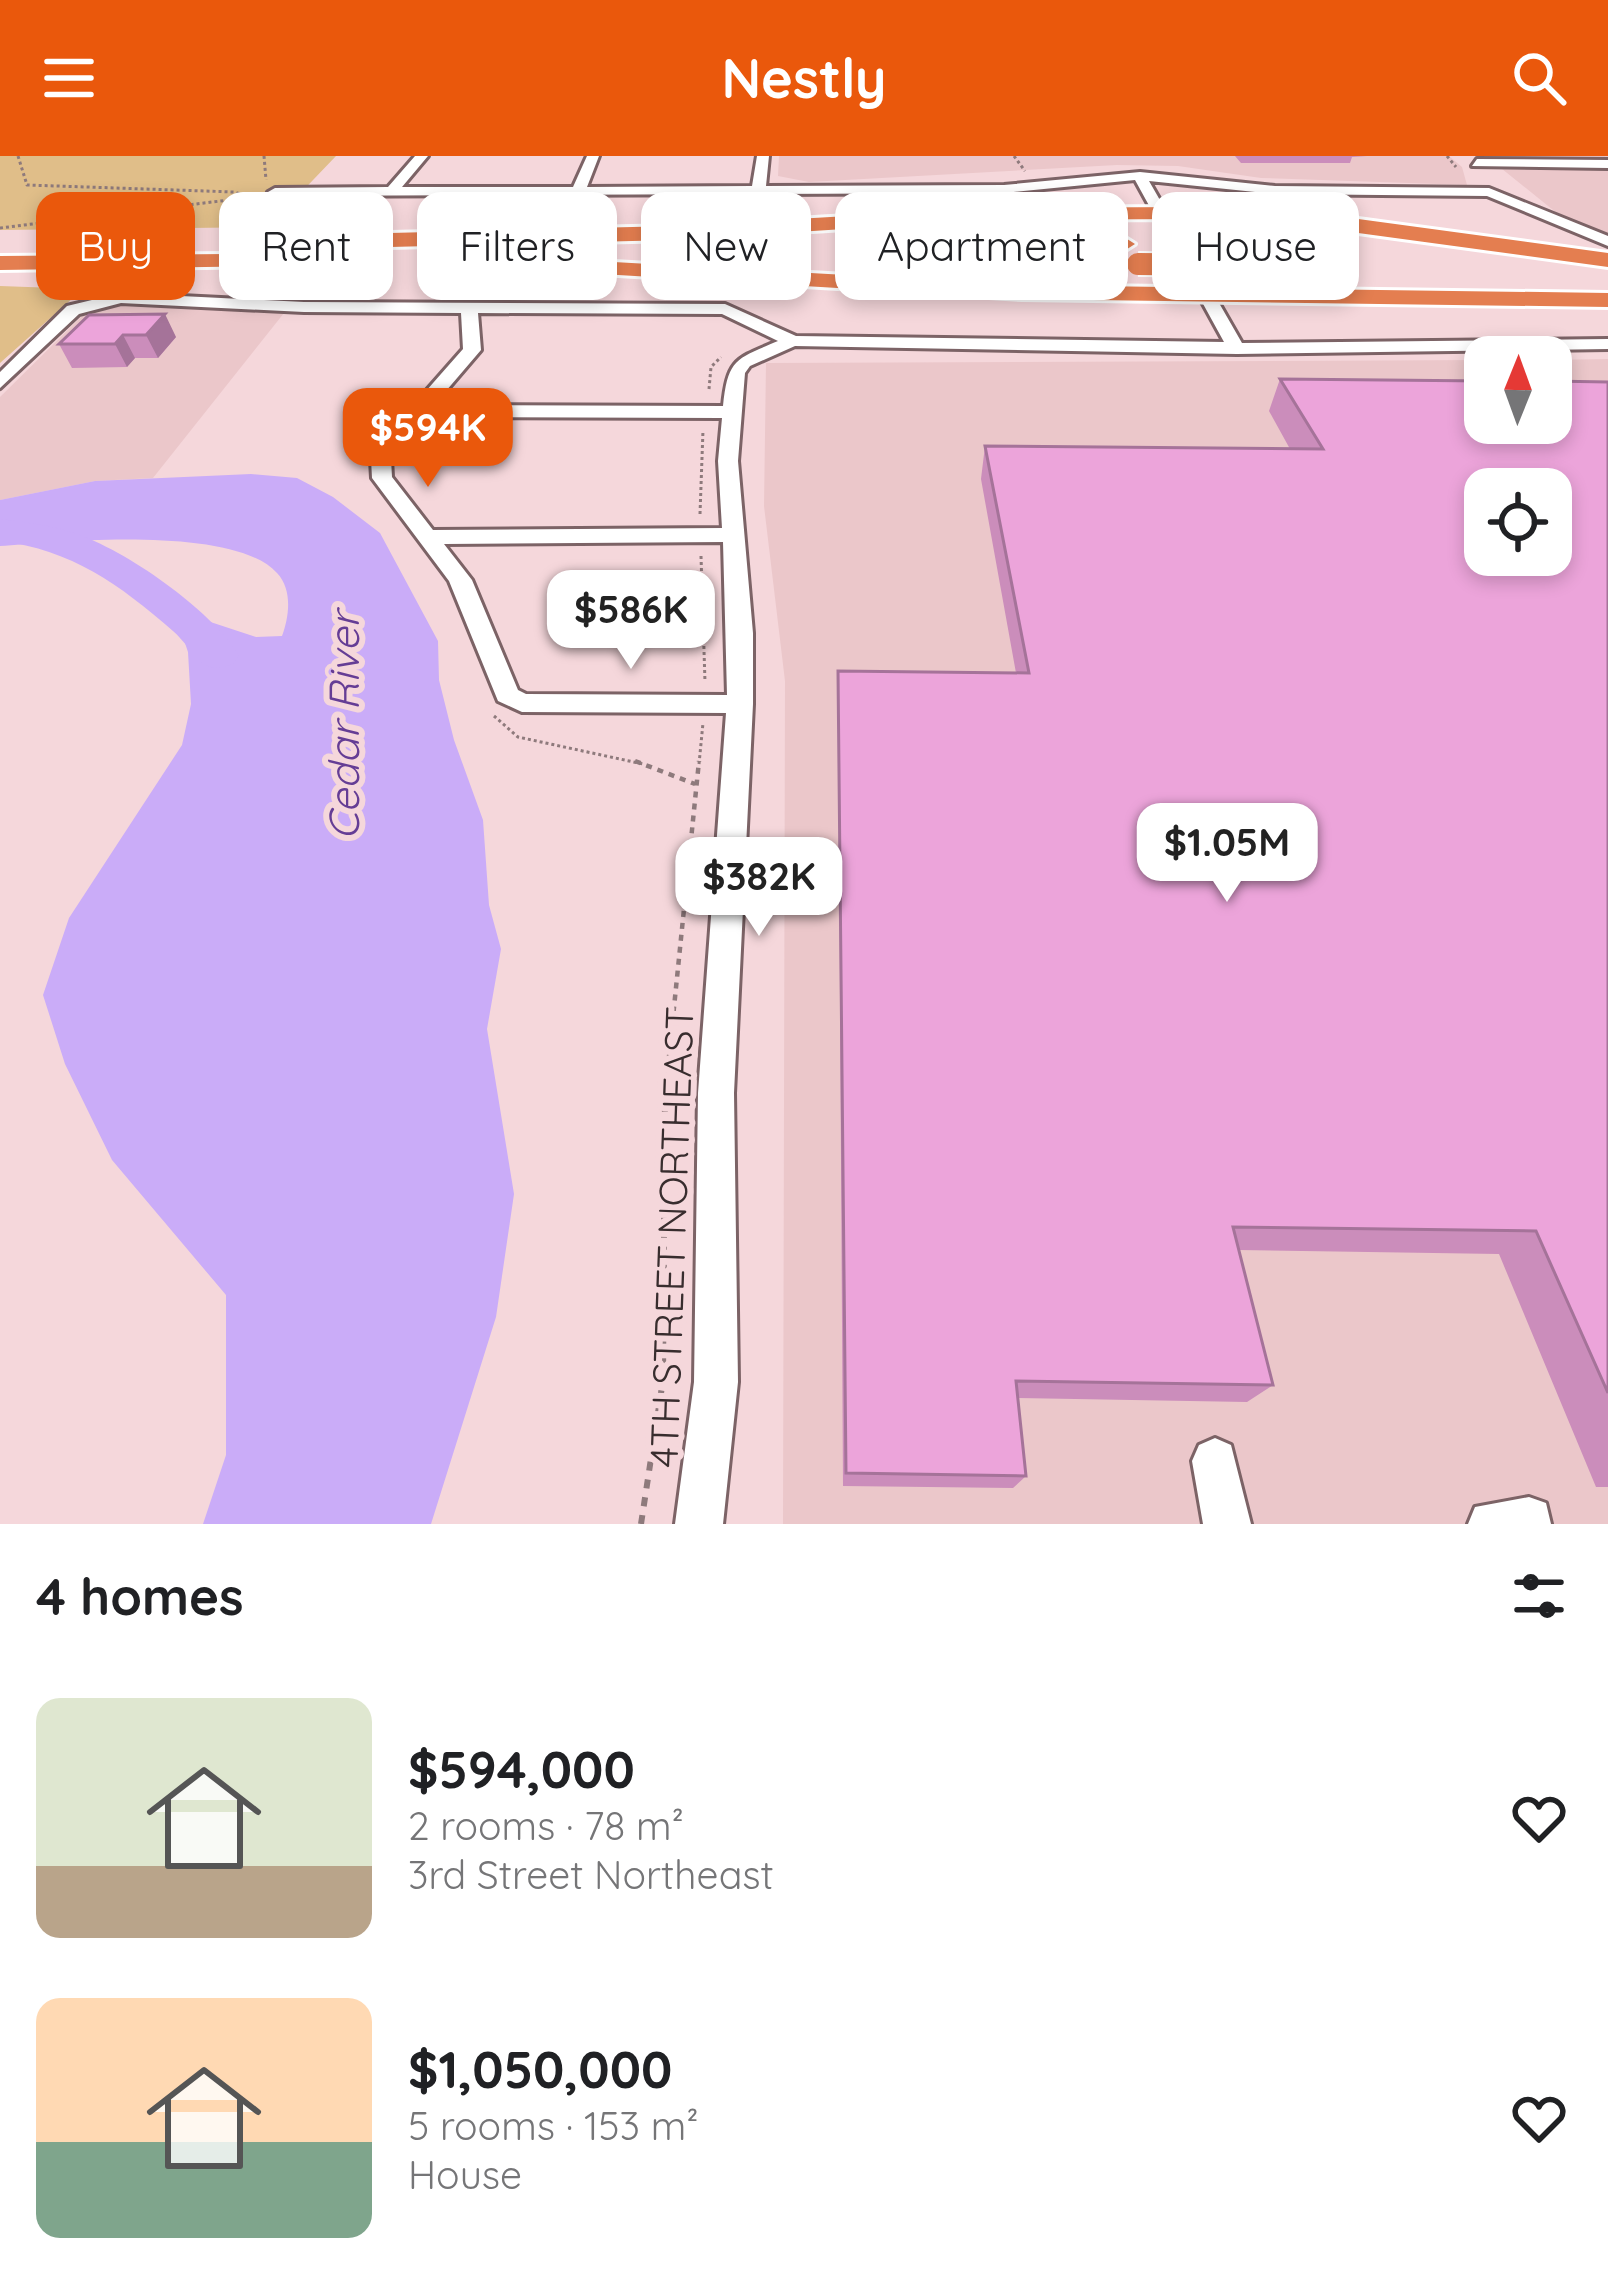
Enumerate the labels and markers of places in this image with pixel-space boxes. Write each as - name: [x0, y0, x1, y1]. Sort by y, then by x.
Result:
- pin: $594K: [344, 388, 512, 490]
- pin: $586K: [547, 570, 715, 672]
- pin: $1.05M: [1129, 803, 1325, 905]
- pin: $382K: [675, 837, 843, 939]

